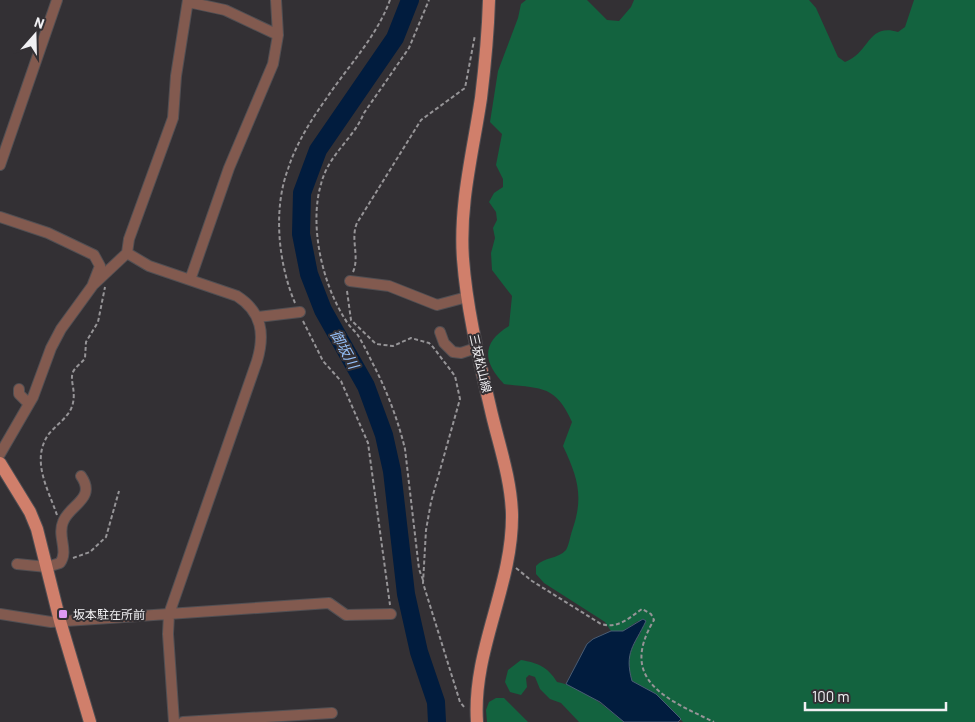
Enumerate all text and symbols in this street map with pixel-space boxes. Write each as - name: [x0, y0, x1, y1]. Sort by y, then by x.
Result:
- north arrow: [10, 10, 60, 60]
- text: N: [32, 13, 47, 32]
- water label: 御坂川: [327, 327, 364, 373]
- street label: 三坂松山線: [467, 332, 495, 394]
- place label: 坂本駐在所前: [73, 607, 145, 621]
- marker: 坂本駐在所前: [57, 608, 69, 620]
- scale bar: [805, 680, 946, 712]
- text: 100 m: [812, 687, 850, 705]

